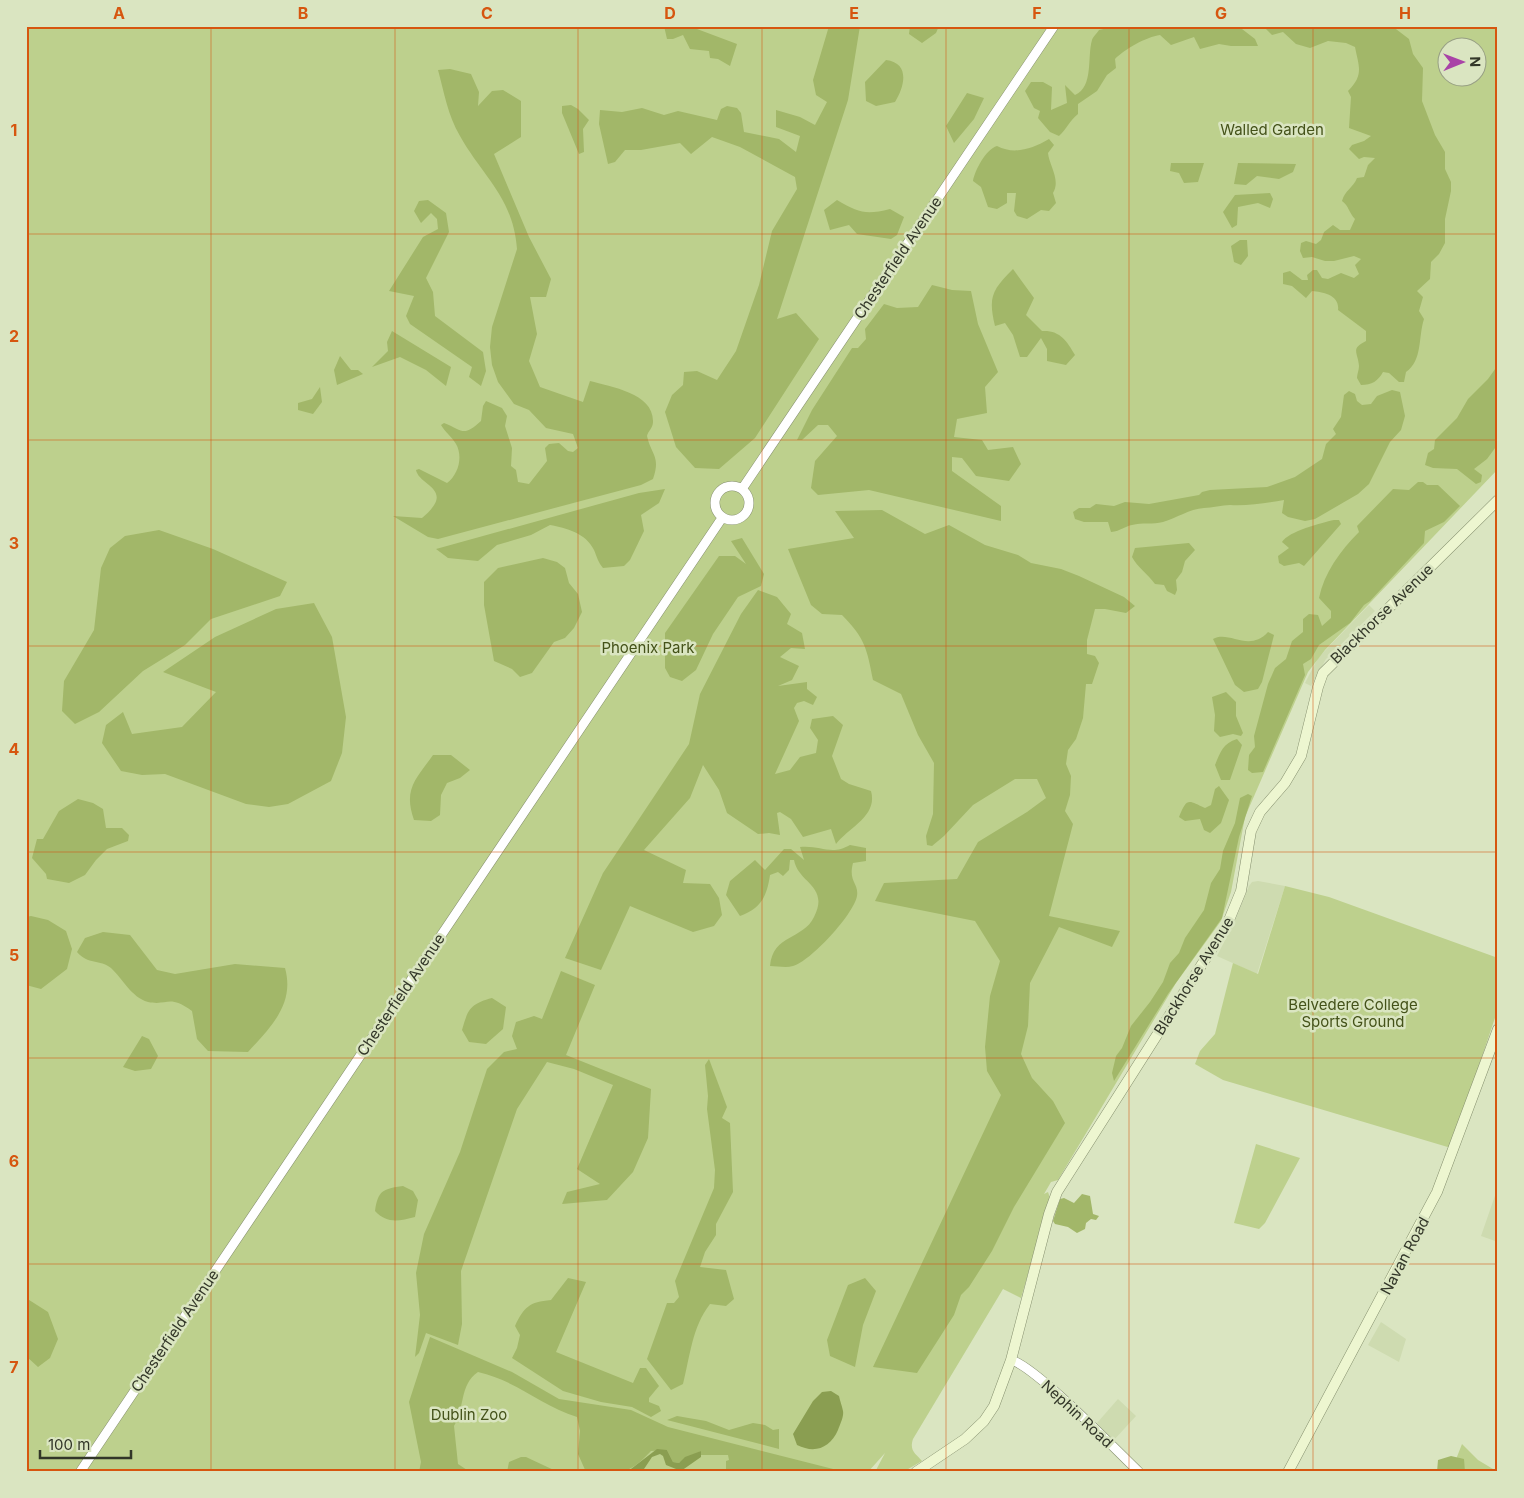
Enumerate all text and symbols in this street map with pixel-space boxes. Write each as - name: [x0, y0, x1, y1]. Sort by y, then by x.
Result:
- text: A: [113, 3, 125, 23]
- text: B: [298, 3, 308, 23]
- text: C: [481, 3, 493, 23]
- text: D: [664, 3, 676, 23]
- text: E: [849, 3, 859, 23]
- text: F: [1032, 3, 1042, 23]
- text: G: [1215, 3, 1227, 23]
- text: H: [1399, 3, 1411, 23]
- north arrow: [1436, 38, 1486, 88]
- text: N: [1467, 56, 1484, 67]
- text: 1: [11, 120, 17, 140]
- park label: Walled Garden: [1220, 120, 1324, 139]
- street label: Chesterfield Avenue: [850, 193, 946, 323]
- text: 2: [9, 326, 19, 346]
- text: 3: [9, 533, 19, 553]
- street label: Blackhorse Avenue: [1326, 560, 1437, 668]
- park label: Phoenix Park: [601, 638, 695, 657]
- text: 4: [9, 739, 20, 759]
- street label: Blackhorse Avenue: [1150, 913, 1238, 1038]
- street label: Chesterfield Avenue: [353, 930, 449, 1060]
- text: 5: [9, 945, 19, 965]
- park label: Belvedere College Sports Ground: [1288, 995, 1418, 1031]
- text: 6: [9, 1151, 19, 1171]
- street label: Navan Road: [1376, 1214, 1433, 1298]
- street label: Chesterfield Avenue: [127, 1266, 223, 1396]
- text: 7: [9, 1357, 19, 1377]
- street label: Nephin Road: [1038, 1376, 1117, 1452]
- park label: Dublin Zoo: [431, 1405, 507, 1424]
- scale bar: [40, 1428, 131, 1460]
- text: 100 m: [48, 1435, 90, 1454]

